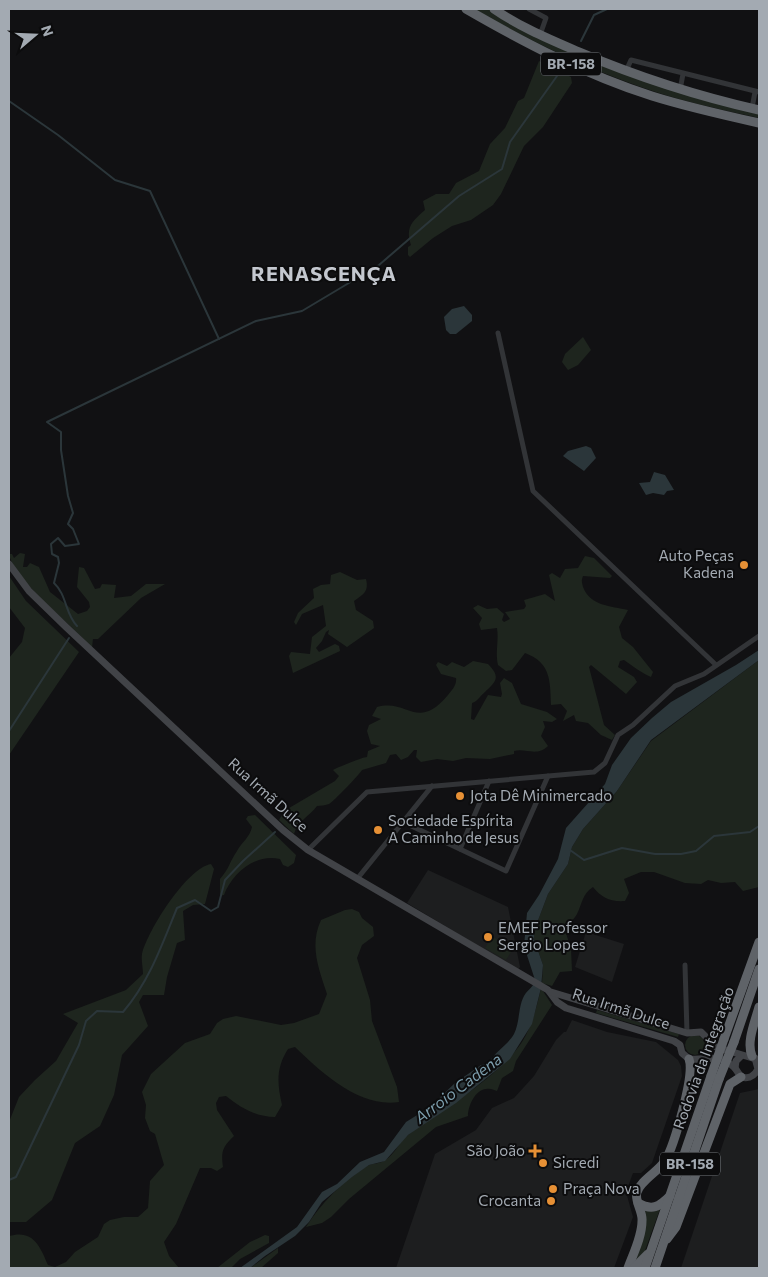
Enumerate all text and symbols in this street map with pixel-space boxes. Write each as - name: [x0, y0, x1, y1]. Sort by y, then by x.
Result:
- north arrow: [10, 10, 60, 60]
- text: N: [38, 23, 58, 38]
- road number: BR-158: [541, 52, 601, 76]
- district label: RENASCENÇA: [251, 261, 397, 285]
- place label: Auto Peças Kadena: [658, 546, 734, 581]
- marker: Auto Peças Kadena: [738, 559, 750, 571]
- street label: Rua Irmã Dulce: [225, 754, 312, 835]
- place label: Jota Dê Minimercado: [470, 786, 612, 804]
- marker: Jota Dê Minimercado: [454, 790, 466, 802]
- place label: Sociedade Espírita A Caminho de Jesus: [388, 811, 519, 846]
- marker: Sociedade Espírita A Caminho de Jesus: [372, 824, 384, 836]
- place label: EMEF Professor Sergio Lopes: [498, 918, 608, 953]
- marker: EMEF Professor Sergio Lopes: [482, 931, 494, 943]
- street label: Rua Irmã Dulce: [570, 984, 672, 1032]
- street label: Rodovia da Integração: [669, 984, 737, 1131]
- water label: Arroio Cadena: [409, 1049, 505, 1127]
- place label: São João: [467, 1141, 525, 1159]
- marker: São João: [529, 1145, 541, 1157]
- road number: BR-158: [660, 1152, 720, 1176]
- place label: Sicredi: [553, 1153, 599, 1171]
- marker: Sicredi: [537, 1157, 549, 1169]
- place label: Praça Nova: [563, 1179, 640, 1197]
- marker: Praça Nova: [547, 1183, 559, 1195]
- place label: Crocanta: [478, 1191, 541, 1209]
- marker: Crocanta: [545, 1195, 557, 1207]

